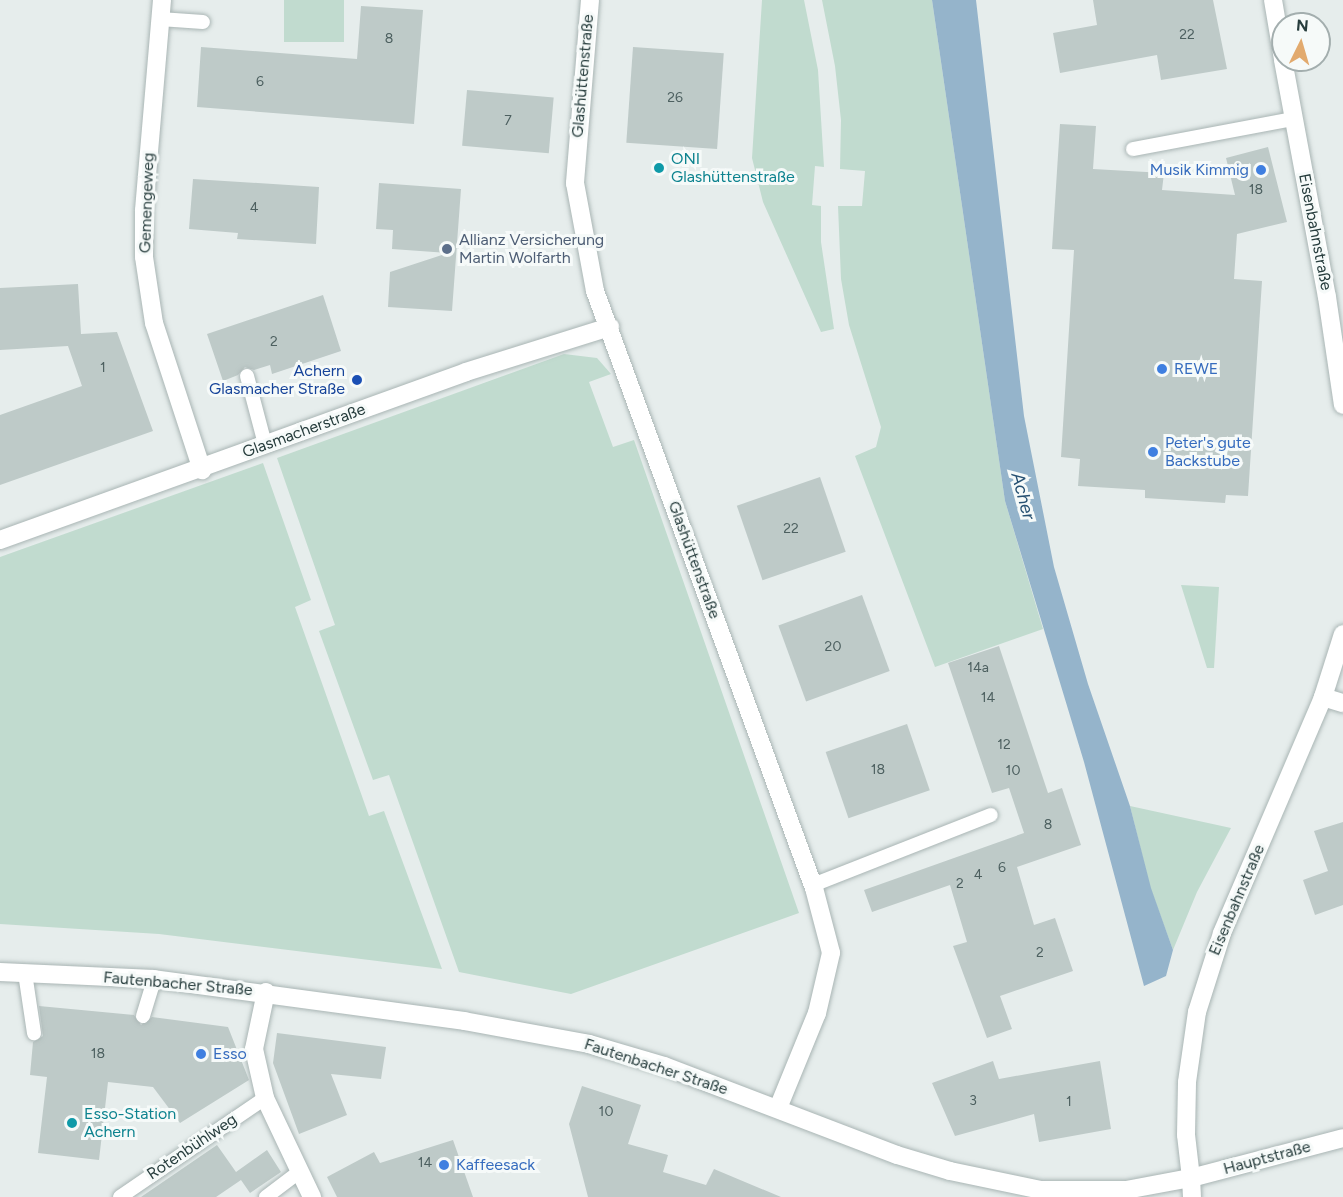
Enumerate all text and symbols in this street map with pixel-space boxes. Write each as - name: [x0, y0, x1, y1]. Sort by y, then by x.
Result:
- north arrow: [1271, 12, 1331, 72]
- street label: Glashüttenstraße: [568, 14, 598, 138]
- text: N: [1295, 16, 1309, 36]
- house number: 22: [1179, 27, 1195, 43]
- house number: 8: [385, 31, 393, 47]
- house number: 6: [256, 74, 264, 90]
- house number: 26: [667, 90, 683, 106]
- house number: 7: [504, 113, 512, 129]
- place label: ONI Glashüttenstraße: [671, 149, 795, 187]
- street label: Gemengeweg: [136, 152, 158, 254]
- place label: Musik Kimmig: [1150, 160, 1249, 180]
- marker: ONI Glashüttenstraße: [652, 161, 666, 175]
- marker: Musik Kimmig: [1254, 163, 1268, 177]
- street label: Eisenbahnstraße: [1294, 172, 1336, 292]
- house number: 18: [1249, 182, 1263, 198]
- house number: 4: [250, 200, 258, 216]
- place label: Allianz Versicherung Martin Wolfarth: [459, 230, 604, 268]
- marker: Allianz Versicherung Martin Wolfarth: [440, 242, 454, 256]
- house number: 2: [270, 334, 278, 350]
- place label: REWE: [1174, 359, 1218, 379]
- house number: 1: [100, 360, 106, 376]
- place label: Achern Glasmacher Straße: [209, 361, 345, 399]
- marker: REWE: [1155, 362, 1169, 376]
- marker: Achern Glasmacher Straße: [350, 373, 364, 387]
- street label: Glasmacherstraße: [240, 400, 368, 462]
- place label: Peter's gute Backstube: [1165, 433, 1251, 471]
- marker: Peter's gute Backstube: [1146, 445, 1160, 459]
- water label: Acher: [1006, 470, 1040, 522]
- street label: Glashüttenstraße: [664, 499, 724, 621]
- house number: 22: [783, 521, 799, 537]
- house number: 20: [825, 639, 841, 655]
- house number: 14a: [967, 660, 989, 676]
- house number: 14: [981, 690, 995, 706]
- house number: 12: [997, 737, 1011, 753]
- house number: 18: [871, 762, 885, 778]
- house number: 10: [1006, 763, 1020, 779]
- house number: 8: [1044, 817, 1052, 833]
- street label: Eisenbahnstraße: [1205, 842, 1269, 958]
- house number: 6: [998, 860, 1006, 876]
- house number: 4: [974, 867, 982, 883]
- house number: 2: [956, 876, 964, 892]
- house number: 2: [1036, 945, 1044, 961]
- street label: Fautenbacher Straße: [103, 968, 253, 1000]
- street label: Fautenbacher Straße: [582, 1035, 730, 1099]
- place label: Esso: [213, 1044, 247, 1064]
- house number: 18: [91, 1046, 105, 1062]
- marker: Esso: [194, 1047, 208, 1061]
- house number: 3: [969, 1093, 977, 1109]
- house number: 1: [1066, 1094, 1072, 1110]
- place label: Esso-Station Achern: [84, 1104, 176, 1142]
- house number: 10: [599, 1104, 613, 1120]
- street label: Rotenbühlweg: [143, 1110, 241, 1184]
- marker: Esso-Station Achern: [65, 1116, 79, 1130]
- street label: Hauptstraße: [1221, 1137, 1313, 1179]
- house number: 14: [418, 1155, 432, 1171]
- place label: Kaffeesack: [456, 1155, 535, 1175]
- marker: Kaffeesack: [437, 1158, 451, 1172]

